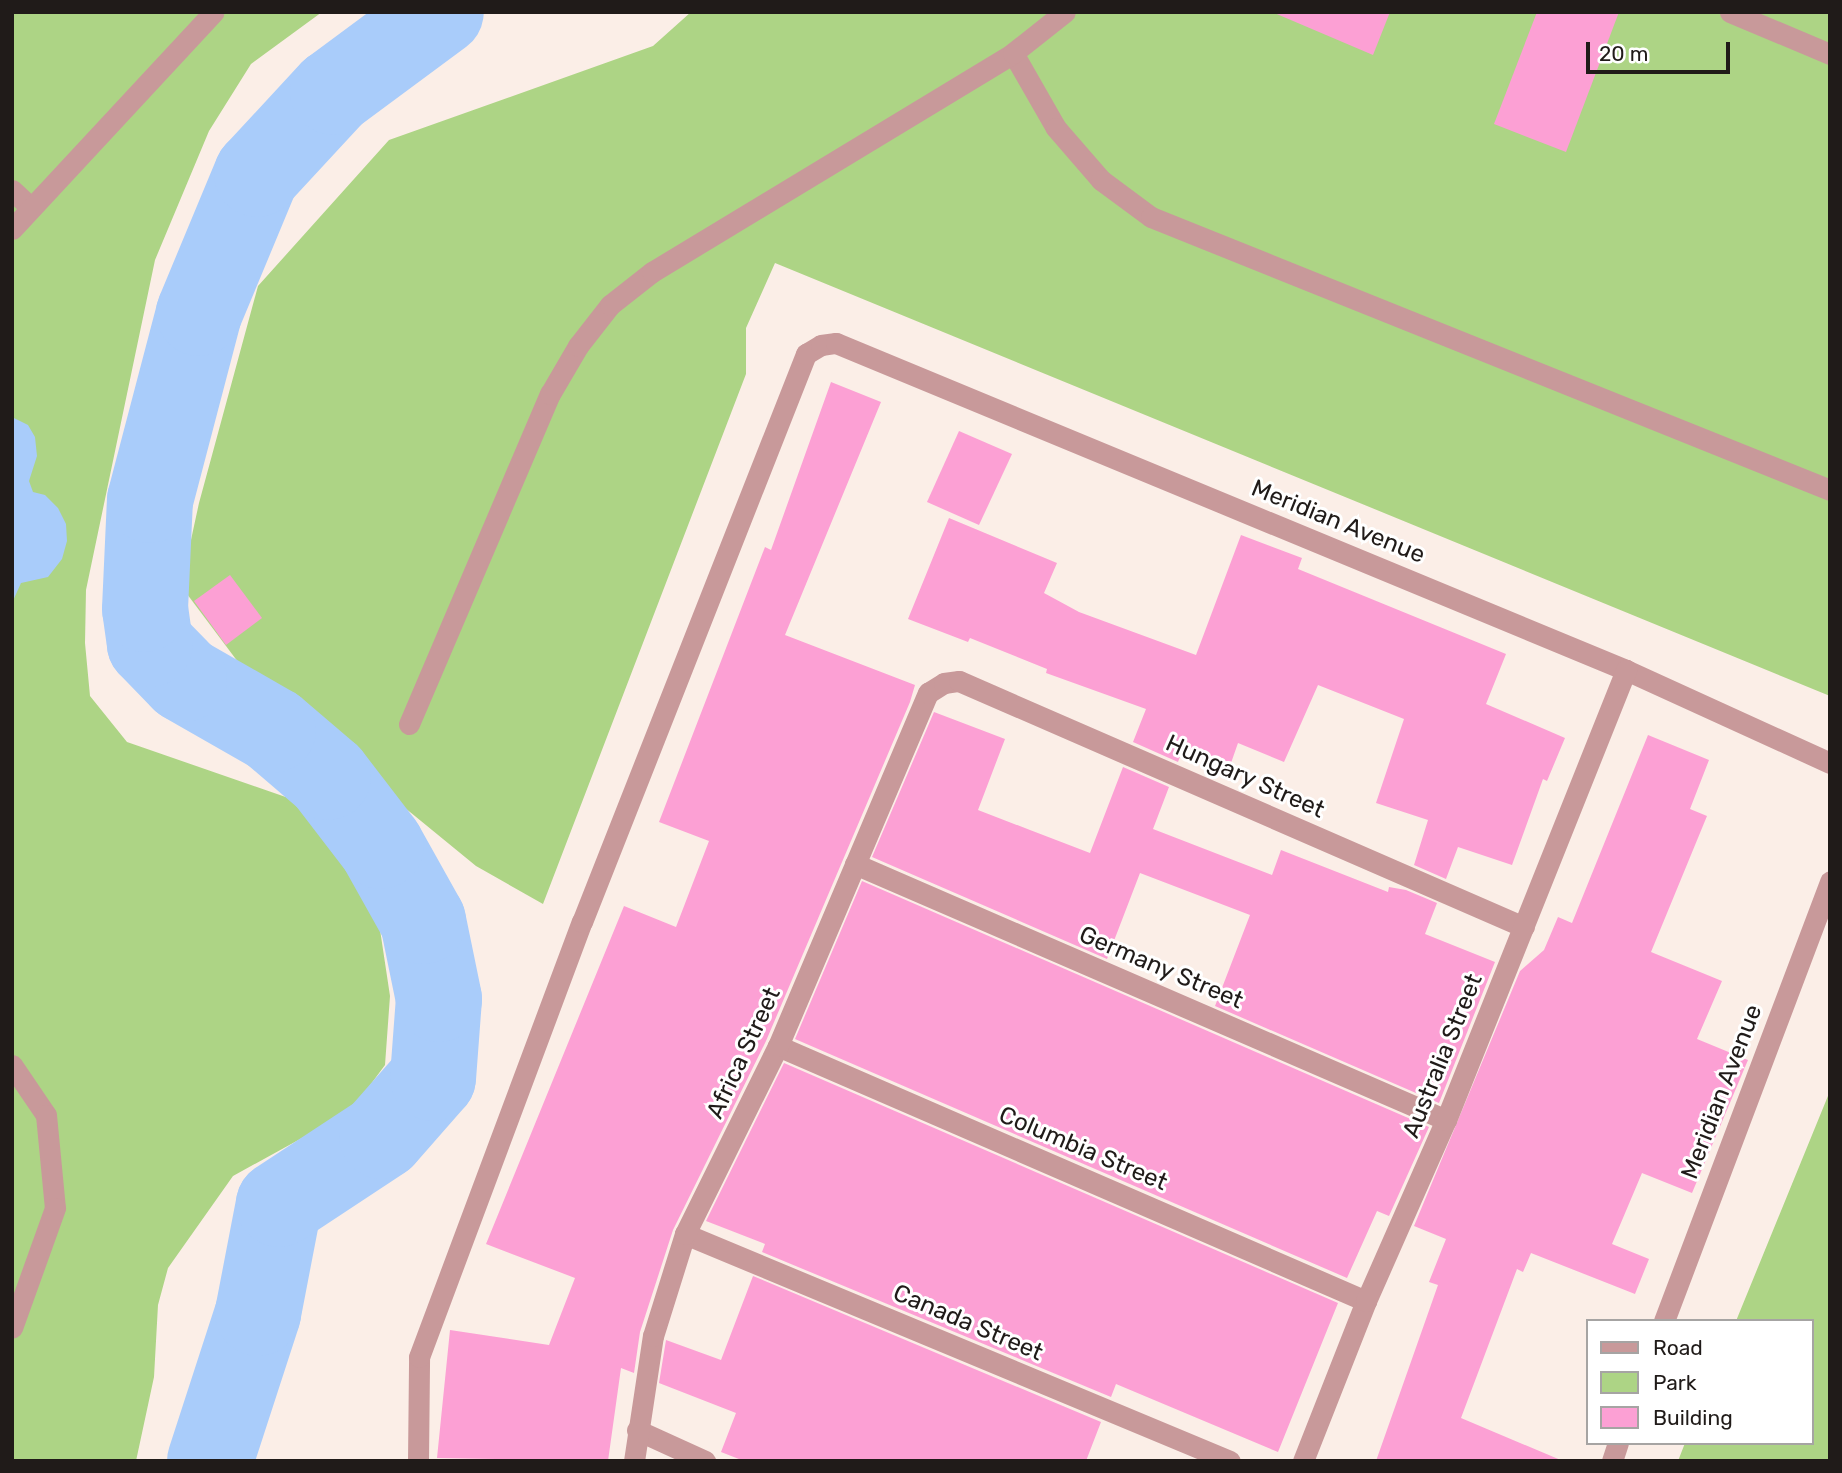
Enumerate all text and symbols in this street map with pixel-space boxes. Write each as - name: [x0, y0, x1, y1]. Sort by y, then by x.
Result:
- scale bar: [1590, 28, 1734, 72]
- text: 20 m: [1599, 41, 1648, 66]
- street label: Meridian Avenue: [1247, 474, 1429, 570]
- street label: Hungary Street: [1161, 729, 1329, 825]
- street label: Germany Street: [1074, 920, 1248, 1016]
- street label: Australia Street: [1397, 970, 1489, 1142]
- street label: Africa Street: [701, 983, 787, 1123]
- street label: Meridian Avenue: [1675, 1000, 1769, 1184]
- street label: Columbia Street: [995, 1101, 1171, 1197]
- street label: Canada Street: [889, 1279, 1047, 1367]
- legend: [1587, 1319, 1814, 1445]
- text: Road: [1653, 1335, 1703, 1360]
- text: Park: [1653, 1370, 1697, 1395]
- text: Building: [1653, 1405, 1733, 1430]

